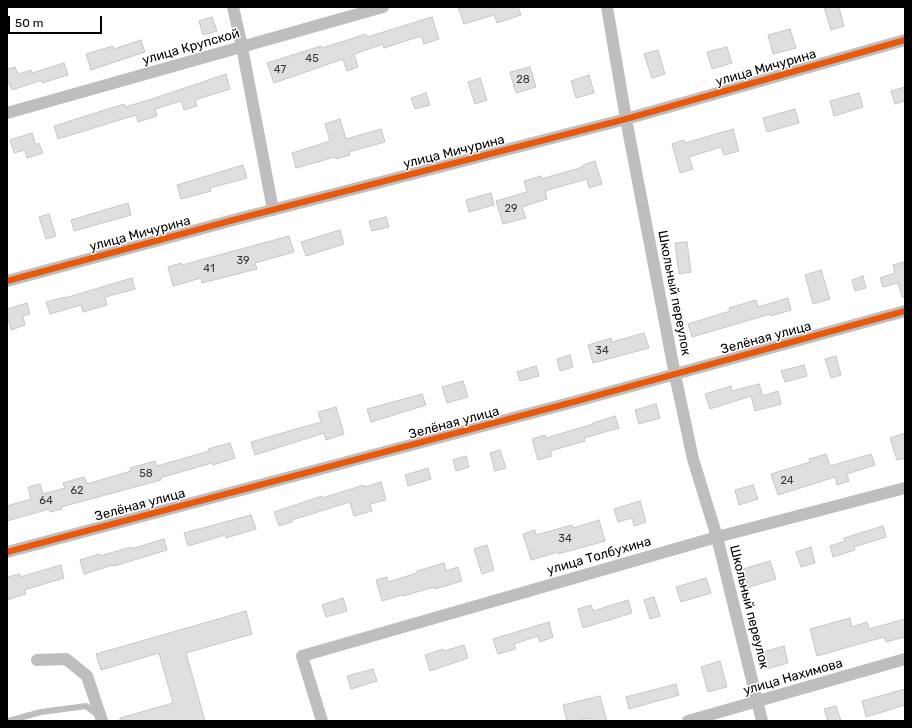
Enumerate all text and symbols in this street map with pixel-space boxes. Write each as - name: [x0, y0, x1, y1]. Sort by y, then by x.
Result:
- scale bar: [10, 8, 104, 34]
- text: 50 m: [15, 16, 43, 30]
- street label: улица Крупской: [141, 26, 241, 68]
- street label: улица Мичурина: [714, 46, 818, 90]
- house number: 45: [305, 52, 319, 66]
- house number: 47: [274, 63, 286, 77]
- house number: 28: [516, 73, 530, 87]
- street label: улица Мичурина: [402, 132, 506, 172]
- house number: 29: [505, 202, 517, 216]
- street label: улица Мичурина: [88, 213, 192, 255]
- street label: Школьный переулок: [654, 229, 694, 357]
- house number: 39: [236, 254, 250, 268]
- house number: 41: [203, 262, 215, 276]
- street label: Зелёная улица: [719, 318, 813, 358]
- house number: 34: [595, 344, 609, 358]
- street label: Зелёная улица: [407, 403, 501, 443]
- house number: 58: [139, 467, 153, 481]
- house number: 24: [780, 474, 794, 488]
- house number: 62: [70, 484, 84, 498]
- street label: Зелёная улица: [93, 485, 187, 525]
- house number: 64: [39, 494, 53, 508]
- house number: 34: [558, 532, 572, 546]
- street label: улица Толбухина: [545, 534, 653, 578]
- street label: Школьный переулок: [726, 543, 772, 671]
- street label: улица Нахимова: [741, 655, 845, 699]

